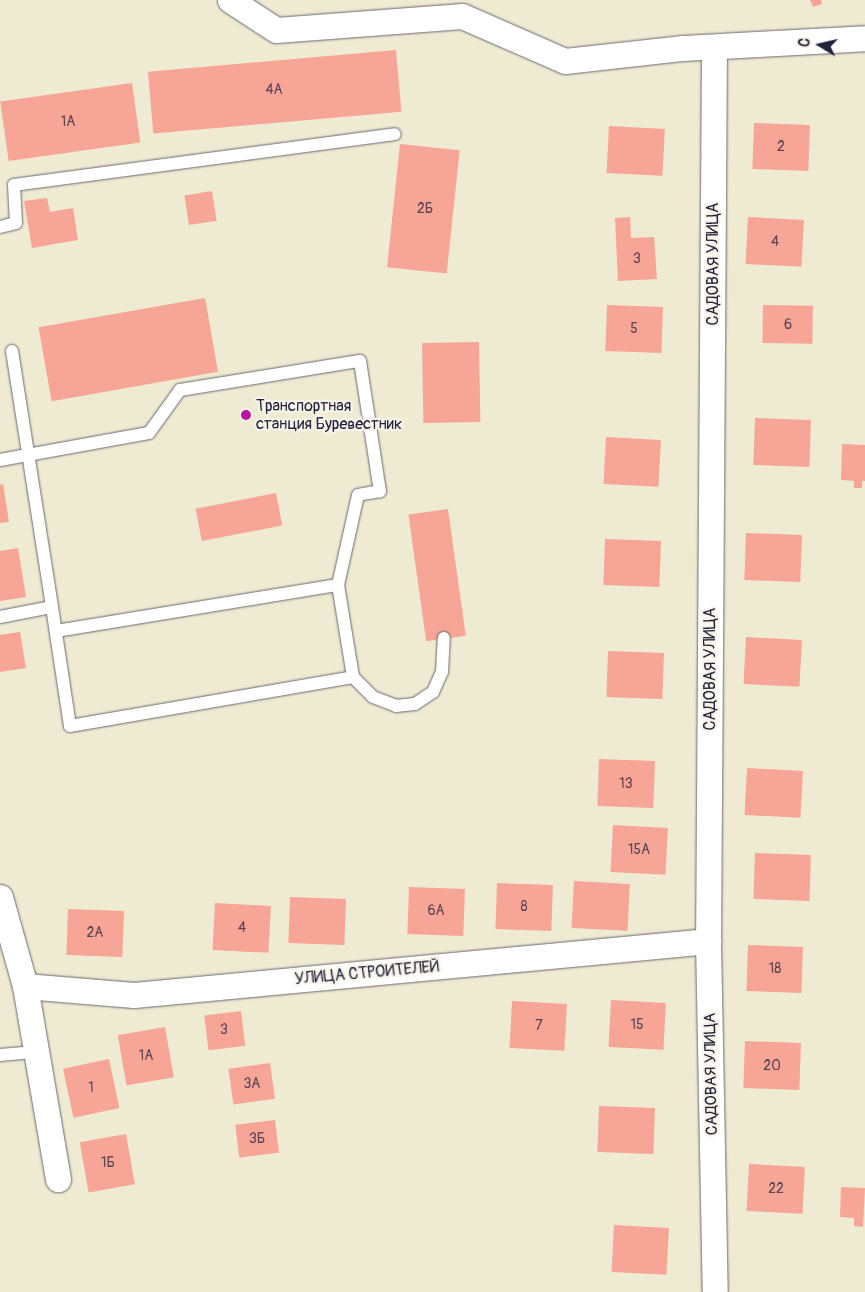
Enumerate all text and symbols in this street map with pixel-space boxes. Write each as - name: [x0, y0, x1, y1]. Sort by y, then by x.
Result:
- north arrow: [795, 20, 845, 70]
- text: С: [796, 37, 814, 48]
- house number: 4А: [265, 82, 283, 98]
- house number: 1А: [61, 114, 75, 130]
- house number: 2: [777, 139, 785, 155]
- house number: 2Б: [417, 201, 433, 217]
- street label: САДОВАЯ УЛИЦА: [703, 203, 723, 325]
- house number: 4: [771, 234, 779, 250]
- house number: 3: [633, 251, 641, 267]
- house number: 6: [784, 317, 792, 333]
- house number: 5: [630, 321, 638, 337]
- place label: Транспортная станция Буревестник: [256, 396, 402, 434]
- marker: Транспортная станция Буревестник: [240, 409, 252, 421]
- street label: САДОВАЯ УЛИЦА: [700, 608, 720, 730]
- house number: 13: [619, 776, 633, 792]
- house number: 15А: [628, 842, 650, 858]
- house number: 8: [520, 899, 528, 915]
- house number: 6А: [427, 903, 445, 919]
- house number: 4: [238, 920, 246, 936]
- house number: 2А: [87, 925, 103, 941]
- street label: УЛИЦА СТРОИТЕЛЕЙ: [294, 957, 440, 989]
- house number: 18: [769, 961, 781, 977]
- street label: САДОВАЯ УЛИЦА: [700, 1012, 722, 1136]
- house number: 15: [630, 1017, 644, 1033]
- house number: 7: [535, 1018, 543, 1034]
- house number: 3: [220, 1022, 228, 1038]
- house number: 1А: [139, 1048, 153, 1064]
- house number: 20: [763, 1058, 781, 1074]
- house number: 3А: [244, 1076, 260, 1092]
- house number: 1: [88, 1080, 94, 1096]
- house number: 3Б: [249, 1131, 265, 1147]
- house number: 1Б: [101, 1155, 115, 1171]
- house number: 22: [768, 1181, 784, 1197]

